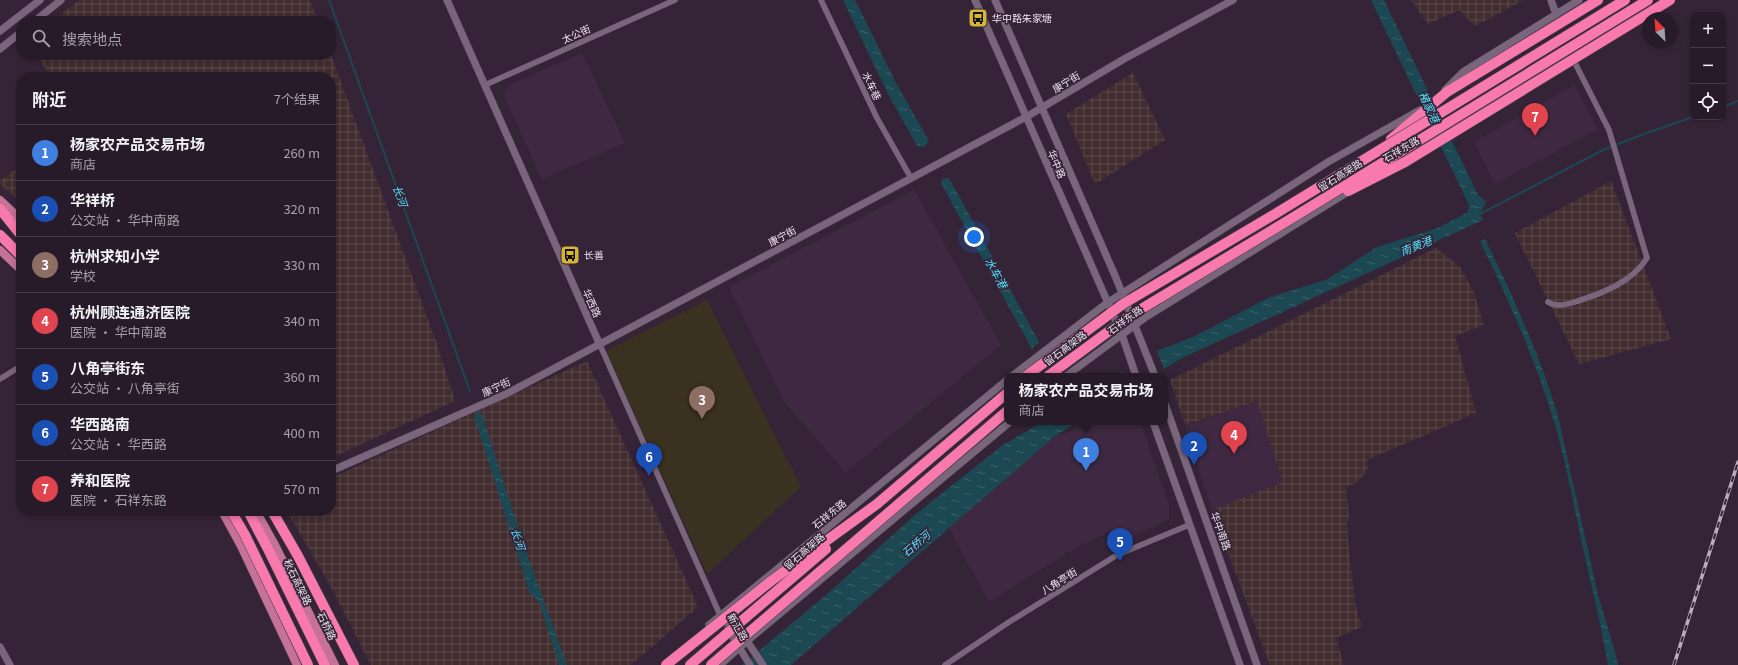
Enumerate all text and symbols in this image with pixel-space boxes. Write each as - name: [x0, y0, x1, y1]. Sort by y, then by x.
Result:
- bus stop icon: 华中路朱家塘: [967, 7, 989, 29]
- place label: 华中路朱家塘: [992, 10, 1052, 25]
- north arrow: [1642, 12, 1678, 48]
- map controls: [1690, 12, 1726, 120]
- button: +: [1690, 12, 1726, 48]
- search box: [16, 16, 336, 60]
- street label: 太公街: [559, 21, 593, 46]
- icon: search: [30, 27, 52, 49]
- text: 搜索地点: [62, 28, 122, 49]
- button: −: [1690, 48, 1726, 84]
- street label: 康宁街: [1049, 67, 1082, 96]
- street label: 水车巷: [859, 69, 886, 103]
- button: locate: [1690, 84, 1726, 120]
- text: 附近: [32, 86, 66, 111]
- water label: 褚家港: [1416, 88, 1445, 127]
- text: 7个结果: [274, 89, 320, 108]
- pin: 7: [1522, 103, 1548, 136]
- street label: 石祥东路: [1380, 132, 1422, 165]
- text: 杨家农产品交易市场: [70, 133, 205, 154]
- text: 1: [41, 143, 49, 162]
- text: 260 m: [283, 143, 320, 162]
- street label: 华中路: [1045, 147, 1070, 181]
- text: 商店: [70, 154, 96, 173]
- street label: 留石高架路: [1315, 155, 1365, 194]
- water label: 长河: [390, 183, 413, 211]
- text: 华祥桥: [70, 189, 115, 210]
- text: 2: [41, 199, 49, 218]
- text: 320 m: [283, 199, 320, 218]
- text: 公交站 · 华中南路: [70, 210, 180, 229]
- street label: 康宁街: [765, 222, 799, 249]
- your location: [964, 227, 984, 247]
- water label: 南黄港: [1397, 231, 1436, 259]
- bus stop icon: 长善: [559, 244, 581, 266]
- text: 杭州求知小学: [70, 245, 160, 266]
- place label: 长善: [584, 247, 604, 262]
- water label: 水车港: [982, 254, 1013, 293]
- text: 3: [41, 255, 49, 274]
- text: 330 m: [283, 255, 320, 274]
- text: 学校: [70, 266, 96, 285]
- street label: 华西路: [580, 286, 605, 320]
- text: 杭州顾连通济医院: [70, 301, 190, 322]
- street label: 石祥东路: [1104, 302, 1145, 337]
- text: 4: [41, 311, 49, 330]
- text: 340 m: [283, 311, 320, 330]
- text: 医院 · 华中南路: [70, 322, 167, 341]
- street label: 留石高架路: [1040, 327, 1089, 369]
- text: 八角亭街东: [70, 357, 145, 378]
- text: 5: [41, 367, 49, 386]
- text: 360 m: [283, 367, 320, 386]
- street label: 康宁街: [479, 373, 513, 400]
- popup: [1004, 373, 1168, 425]
- text: 公交站 · 八角亭街: [70, 378, 180, 397]
- text: 杨家农产品交易市场: [1018, 379, 1154, 400]
- pin: 3: [689, 386, 715, 419]
- text: 商店: [1018, 400, 1045, 419]
- text: 华西路南: [70, 413, 130, 434]
- pin: 4: [1221, 421, 1247, 454]
- text: 6: [41, 423, 49, 442]
- text: 400 m: [283, 423, 320, 442]
- pin: 2: [1181, 432, 1207, 465]
- text: 公交站 · 华西路: [70, 434, 167, 453]
- pin: 1: [1073, 438, 1099, 471]
- pin: 6: [636, 443, 662, 476]
- text: 养和医院: [70, 469, 130, 490]
- text: 7: [41, 479, 49, 498]
- text: 570 m: [283, 479, 320, 498]
- text: 医院 · 石祥东路: [70, 490, 167, 509]
- street label: 石祥东路: [808, 495, 849, 532]
- street label: 华中南路: [1208, 509, 1235, 552]
- water label: 石桥河: [898, 525, 935, 560]
- water label: 长河: [508, 526, 531, 554]
- pin: 5: [1107, 528, 1133, 561]
- street label: 留石高架路: [780, 529, 827, 573]
- street label: 秋石高架路: [281, 556, 316, 608]
- street label: 八角亭街: [1038, 564, 1080, 598]
- street label: 石桥路: [314, 609, 341, 643]
- street label: 新汇路: [724, 610, 752, 643]

